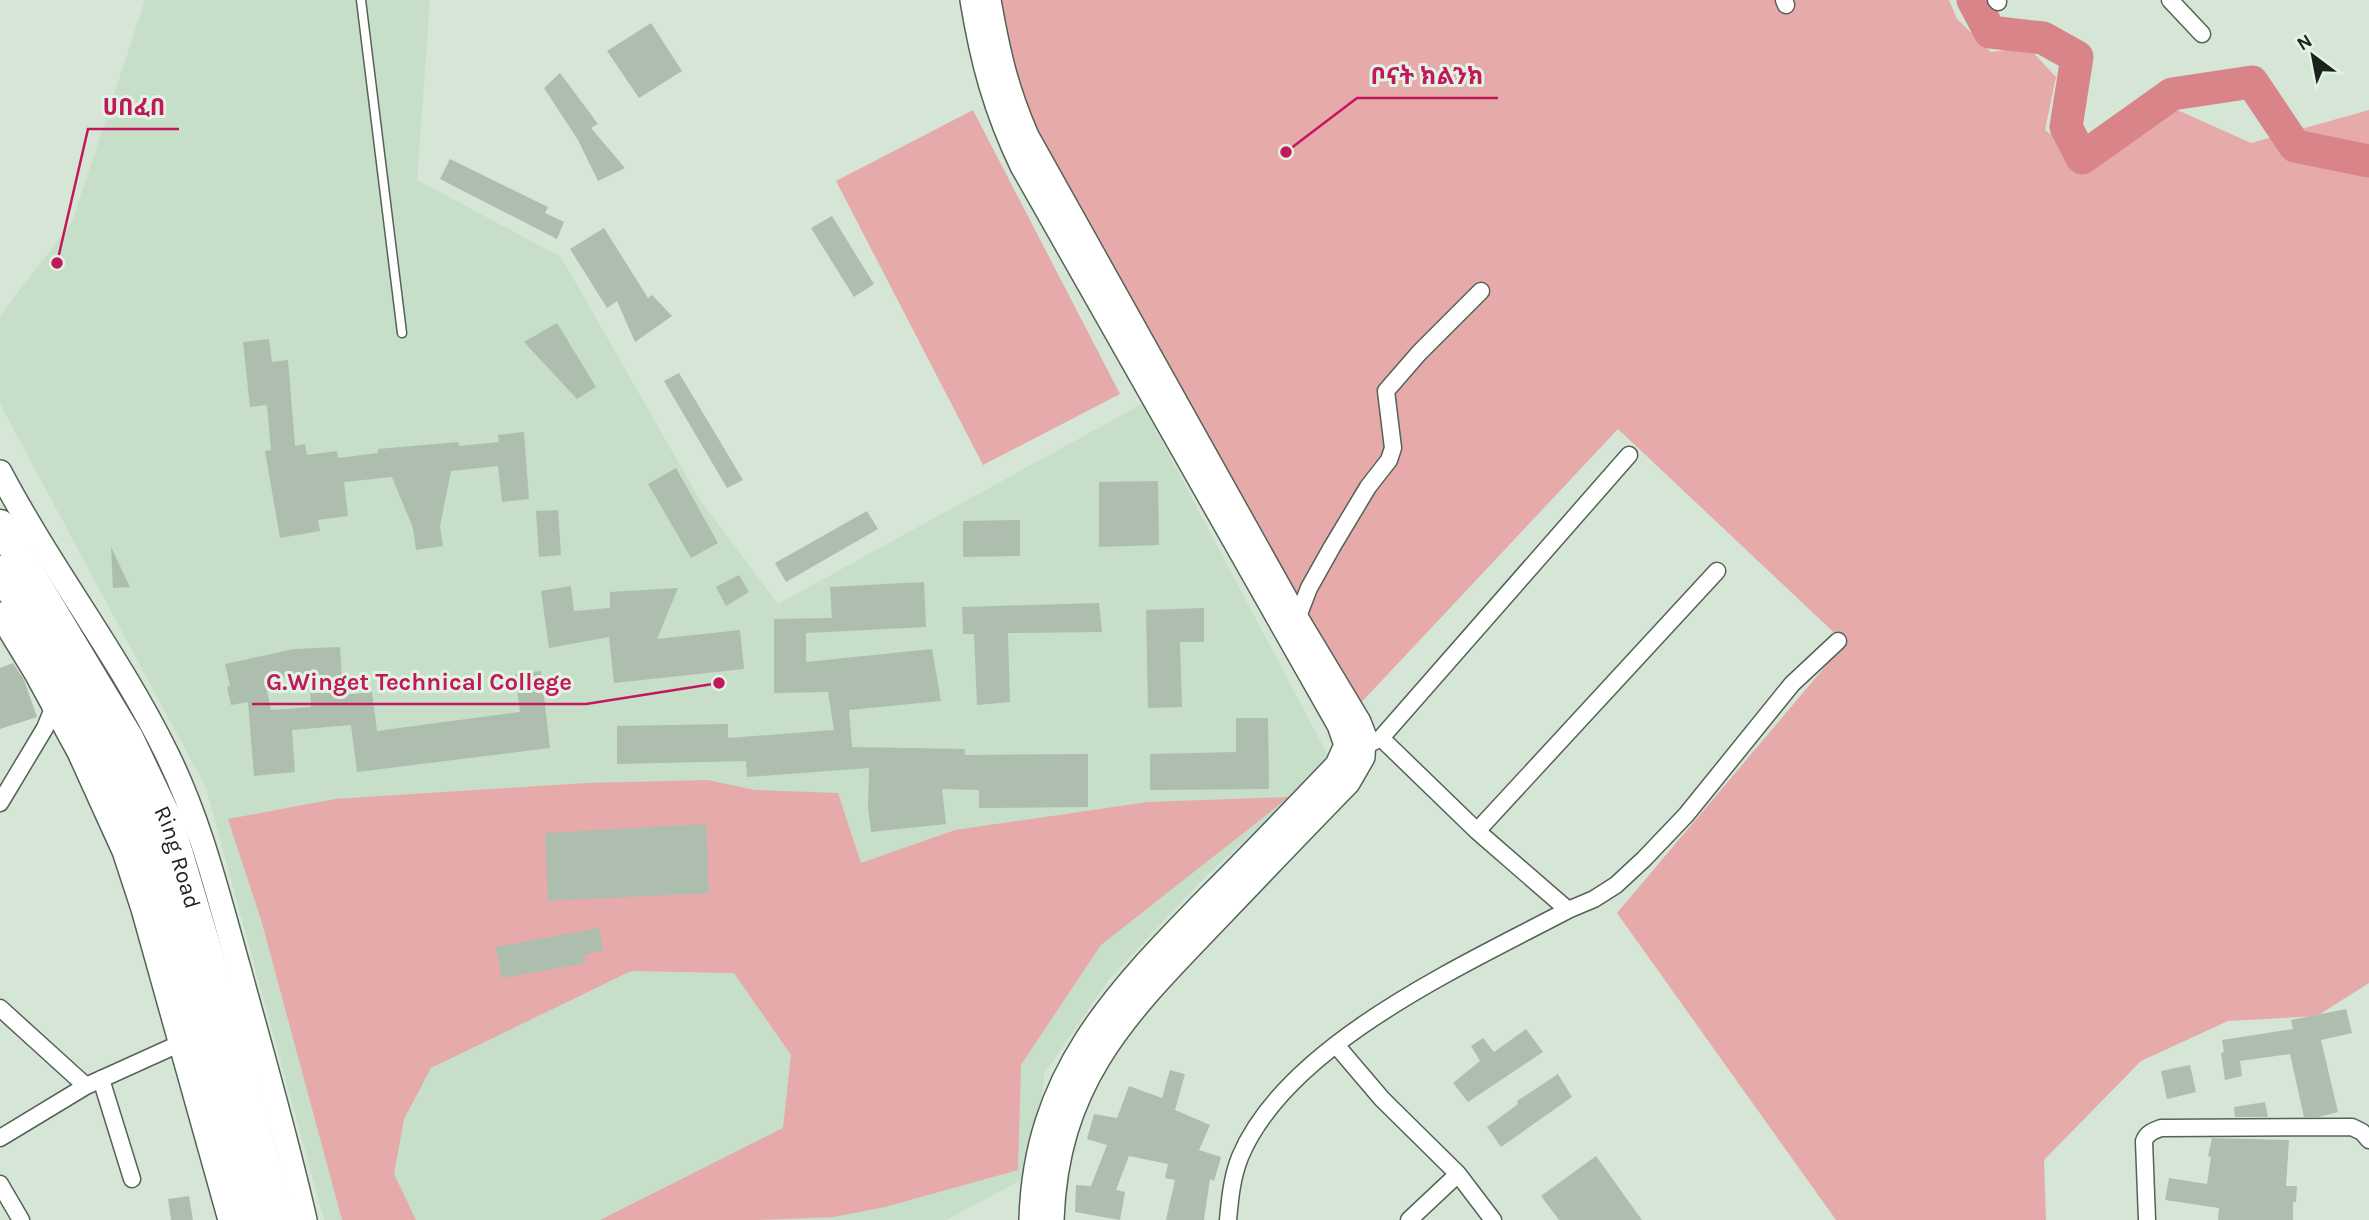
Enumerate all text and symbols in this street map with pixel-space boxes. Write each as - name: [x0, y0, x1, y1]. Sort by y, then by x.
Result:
- north arrow: [2278, 21, 2348, 91]
- text: N: [2293, 29, 2316, 55]
- callout: ቦናት ክልንክ: [1357, 53, 1498, 98]
- text: ቦናት ክልንክ: [1371, 62, 1483, 90]
- callout: ሀበፈበ: [88, 84, 179, 129]
- text: ሀበፈበ: [103, 93, 165, 121]
- callout: G.Winget Technical College: [252, 659, 586, 704]
- text: G.Winget Technical College: [266, 668, 572, 696]
- street label: Ring Road: [148, 801, 206, 912]

